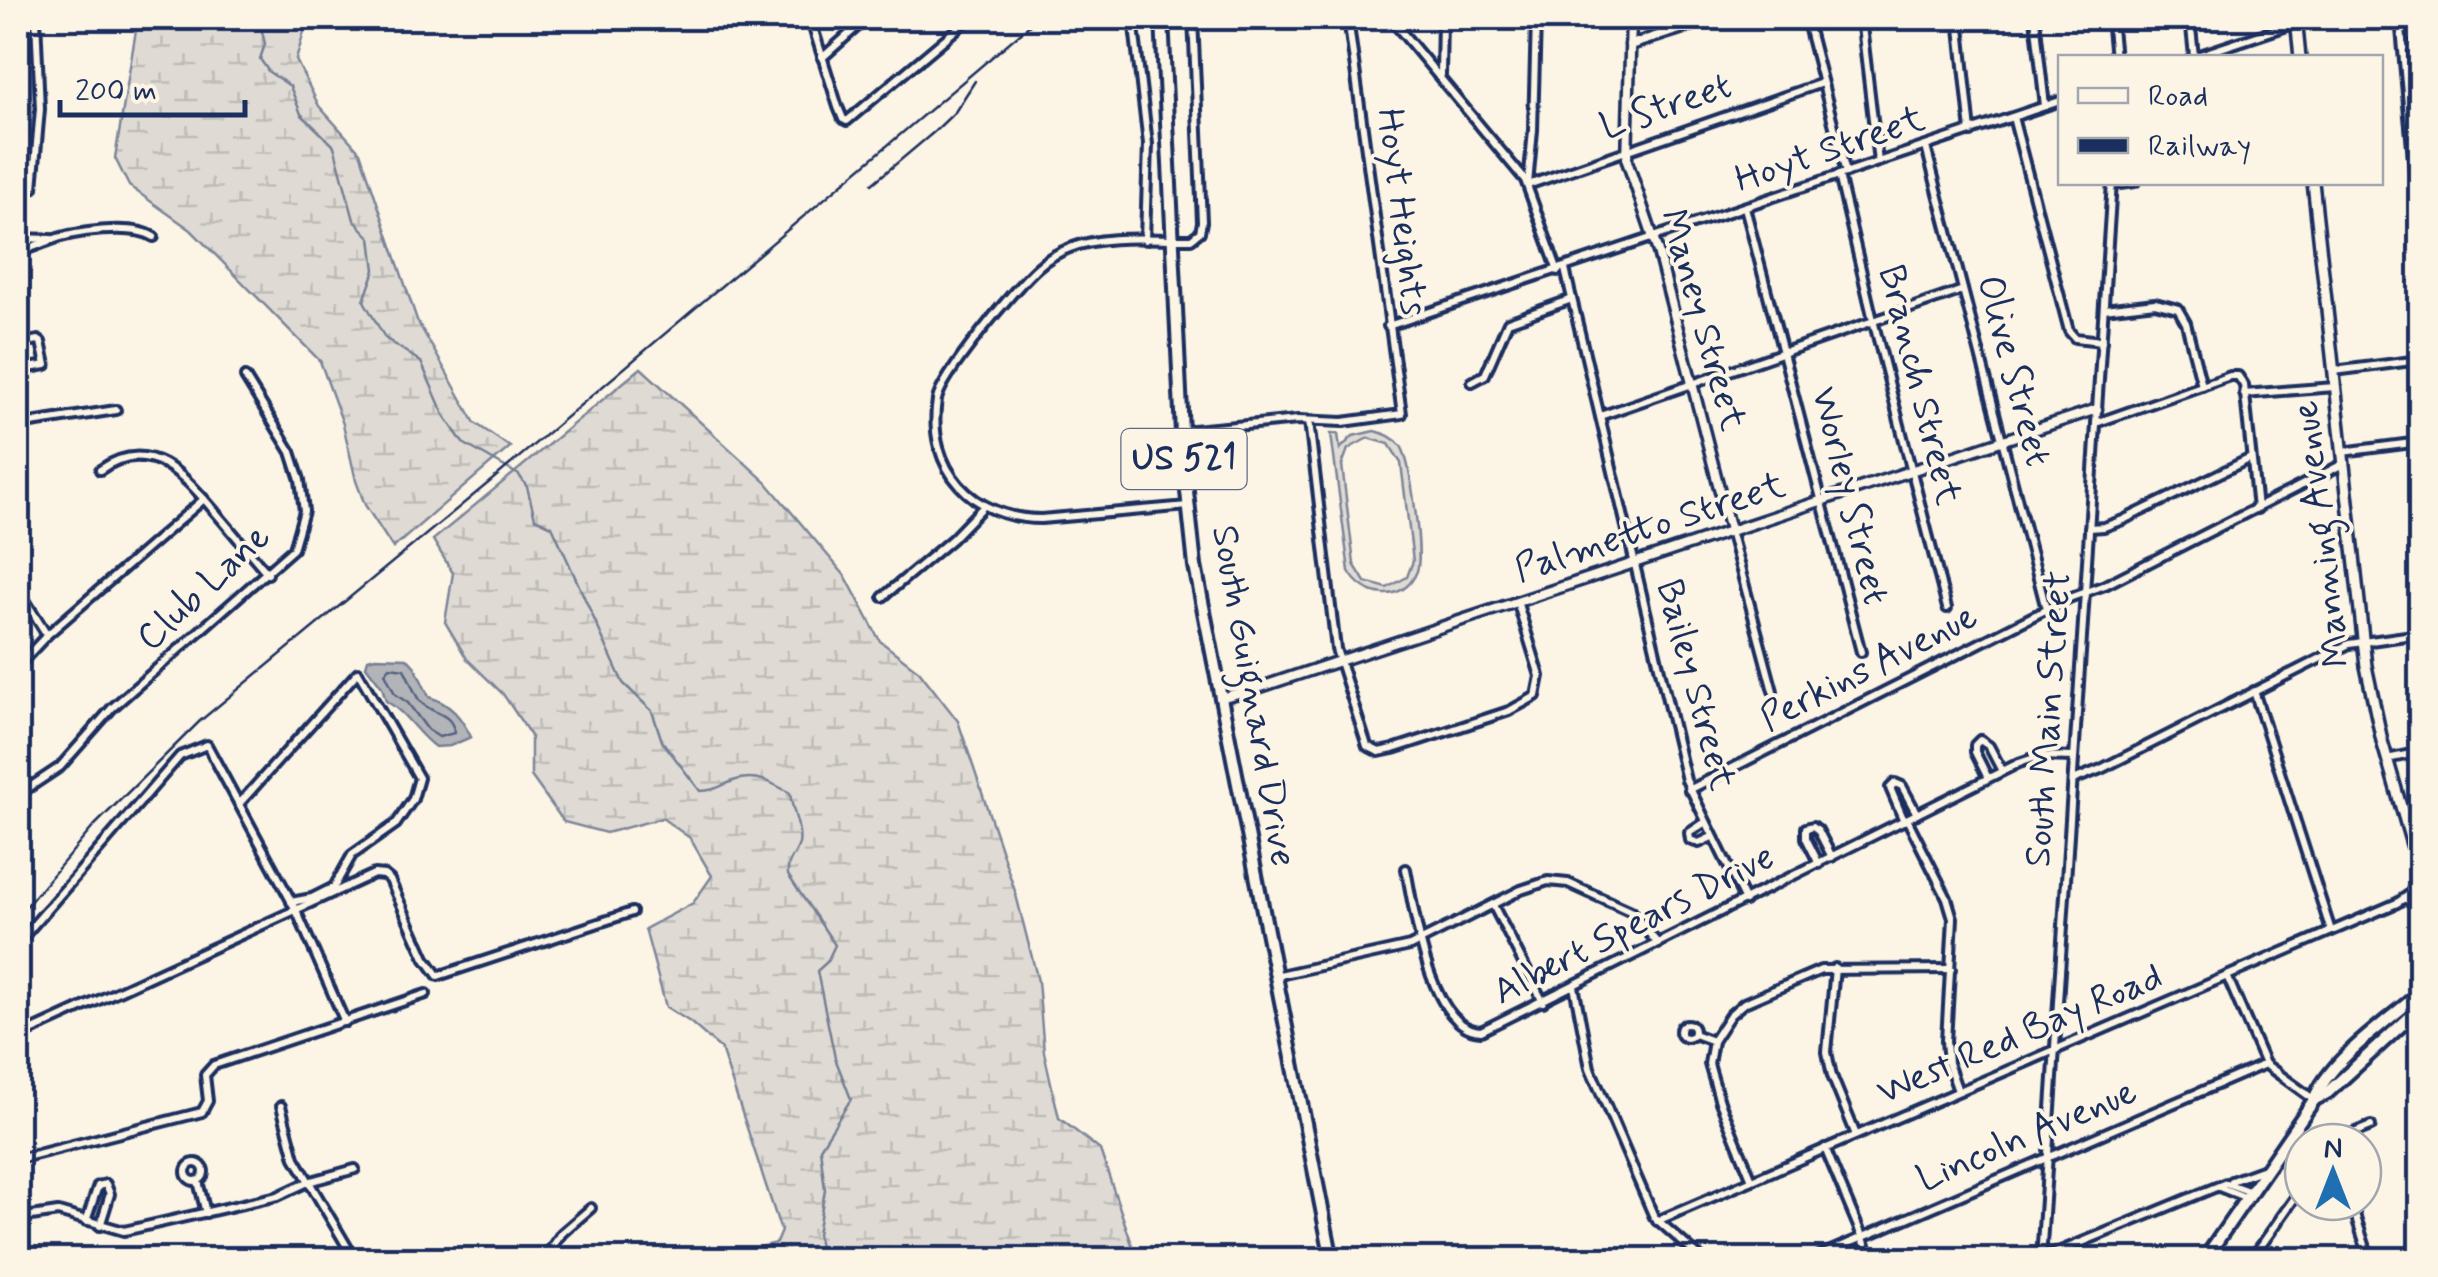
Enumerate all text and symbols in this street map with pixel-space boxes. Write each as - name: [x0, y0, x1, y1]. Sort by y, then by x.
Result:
- scale bar: [60, 55, 245, 117]
- legend: [2058, 55, 2383, 185]
- street label: L Street: [1594, 62, 1738, 152]
- text: 200 m: [75, 72, 157, 111]
- text: Road: [2148, 77, 2208, 116]
- street label: Hoyt Street: [1729, 95, 1931, 205]
- street label: Hoyt Heights: [1364, 105, 1438, 319]
- text: Railway: [2148, 127, 2251, 166]
- street label: Maney Street: [1647, 204, 1757, 436]
- street label: Branch Street: [1866, 260, 1972, 510]
- street label: Olive Street: [1964, 270, 2062, 472]
- street label: Worley Street: [1798, 382, 1900, 610]
- street label: Manning Avenue: [2281, 397, 2367, 670]
- road number: US 521: [1122, 429, 1246, 489]
- street label: Palmetto Street: [1508, 461, 1792, 595]
- street label: Club Lane: [127, 513, 281, 663]
- street label: South Guignard Drive: [1195, 522, 1307, 871]
- street label: South Main Street: [2014, 569, 2084, 869]
- street label: Bailey Street: [1643, 574, 1747, 796]
- street label: Perkins Avenue: [1752, 592, 1986, 744]
- street label: Albert Spears Drive: [1485, 833, 1783, 1017]
- street label: West Red Bay Road: [1870, 953, 2170, 1117]
- street label: Lincoln Avenue: [1909, 1068, 2145, 1204]
- north arrow: [2283, 1122, 2383, 1222]
- text: N: [2324, 1131, 2342, 1168]

